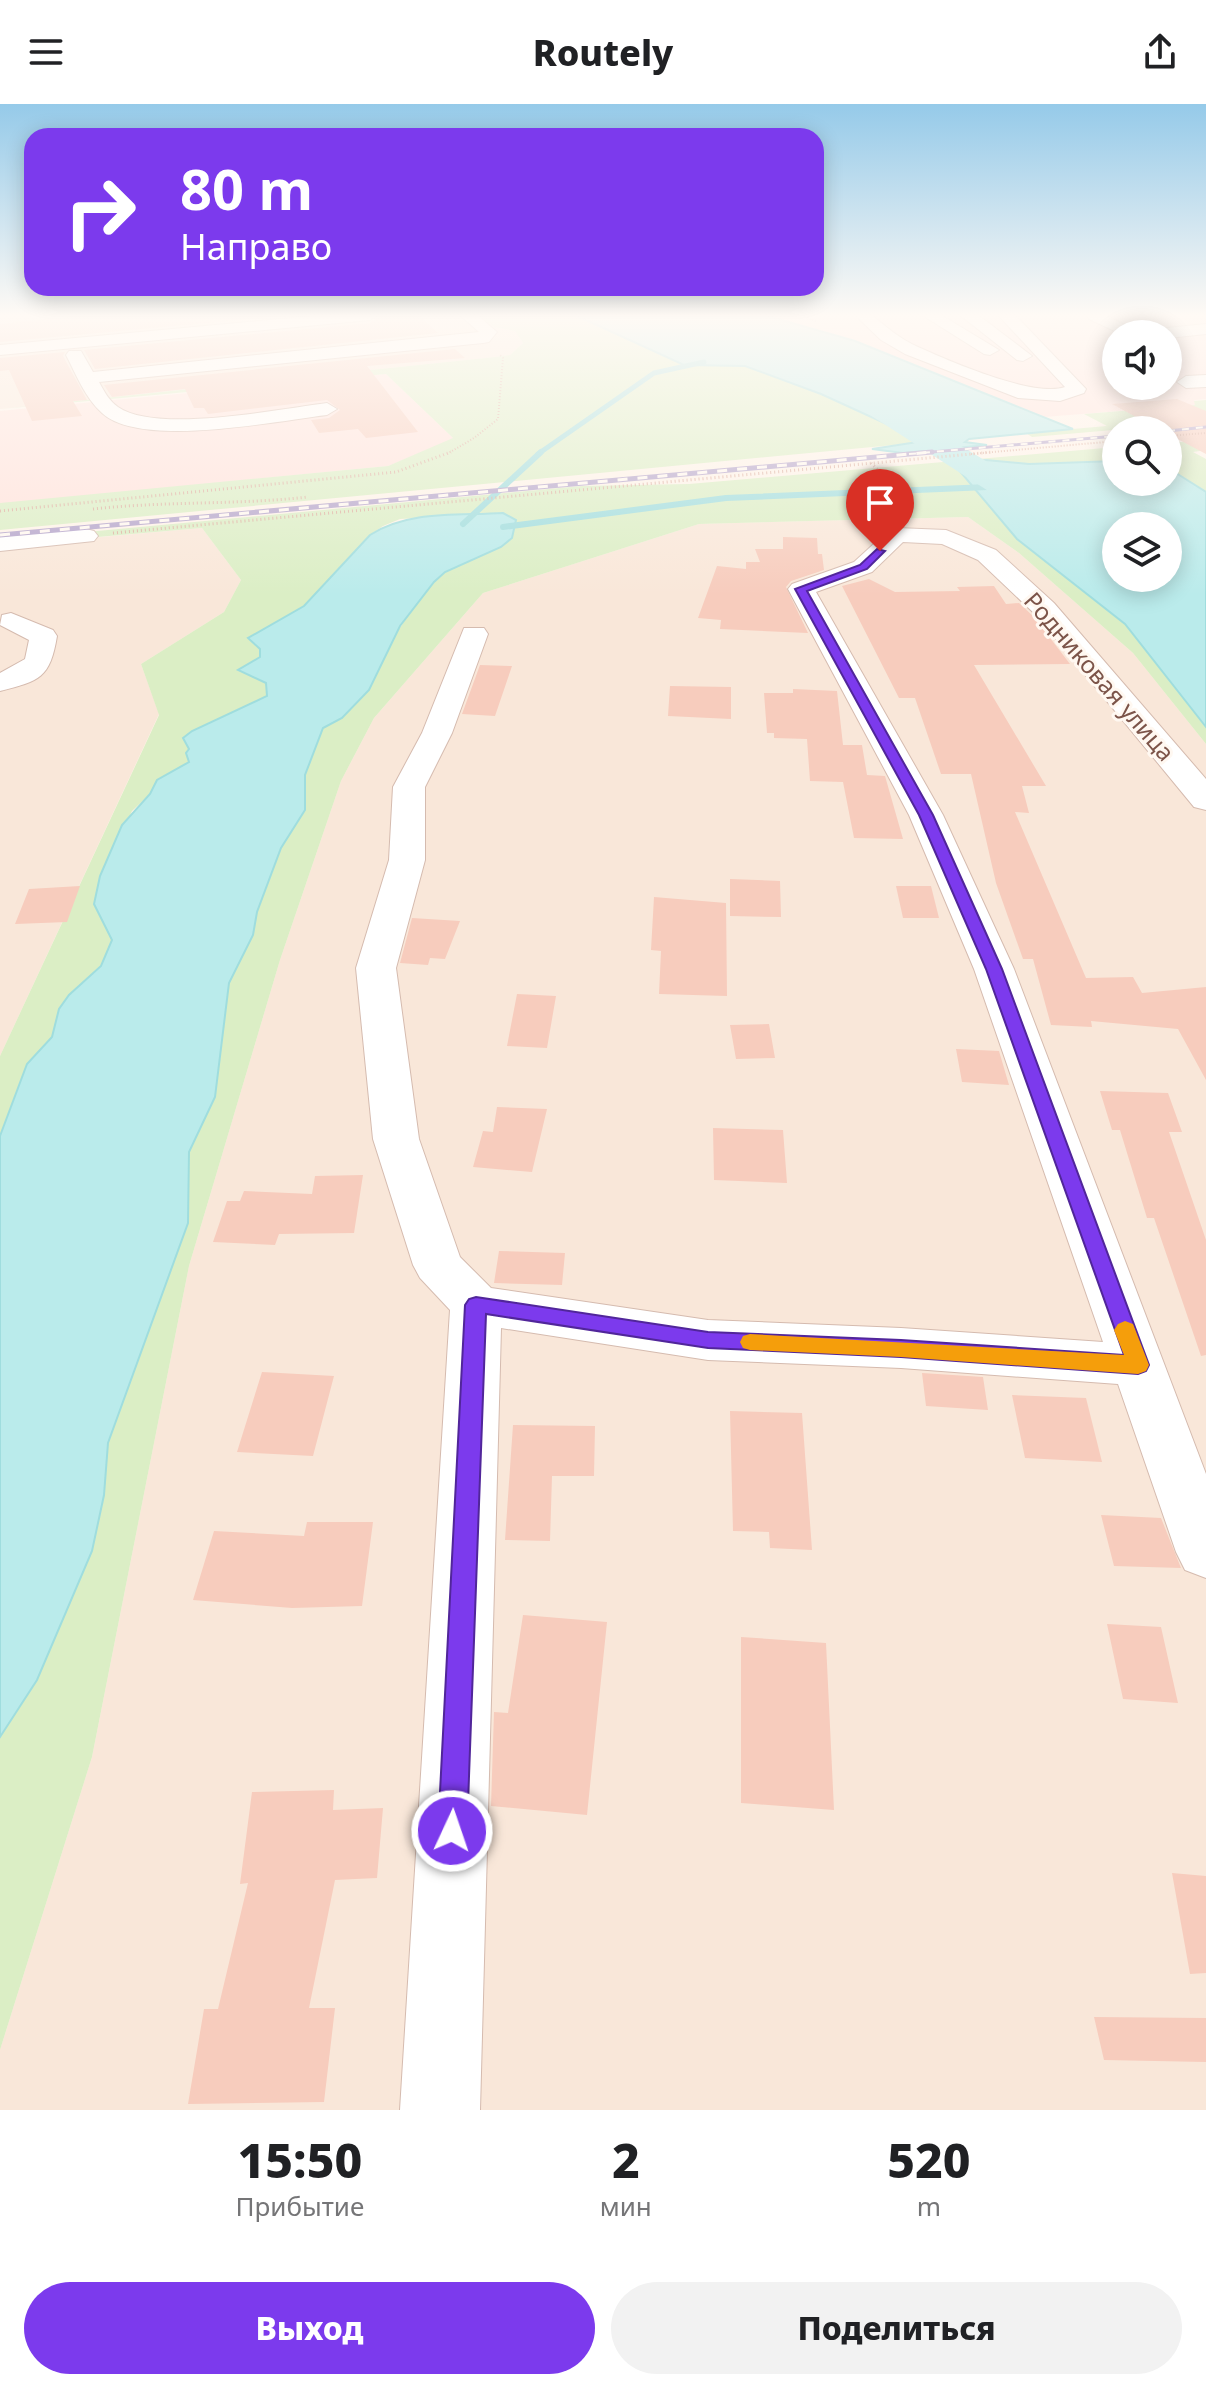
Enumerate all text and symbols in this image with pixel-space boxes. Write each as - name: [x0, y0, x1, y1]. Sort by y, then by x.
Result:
- text: Routely: [533, 28, 673, 77]
- icon: menu: [24, 30, 68, 74]
- icon: share: [1138, 30, 1182, 74]
- text: 80 m: [180, 150, 313, 226]
- icon: right: [48, 160, 152, 264]
- text: Направо: [180, 222, 332, 271]
- map controls: [1102, 320, 1182, 592]
- button: sound: [1102, 320, 1182, 400]
- button: search: [1102, 416, 1182, 496]
- pin: [846, 469, 914, 551]
- icon: arrive: [858, 481, 902, 525]
- button: layers: [1102, 512, 1182, 592]
- street label: Родниковая улица: [1017, 584, 1183, 768]
- position arrow: [410, 1789, 494, 1873]
- text: 15:50: [238, 2127, 362, 2192]
- text: 2: [612, 2127, 640, 2192]
- text: 520: [887, 2127, 971, 2192]
- text: Прибытие: [235, 2188, 364, 2224]
- text: мин: [600, 2188, 652, 2224]
- text: m: [917, 2188, 941, 2224]
- button: Выход: [24, 2282, 595, 2374]
- button: Поделиться: [611, 2282, 1182, 2374]

